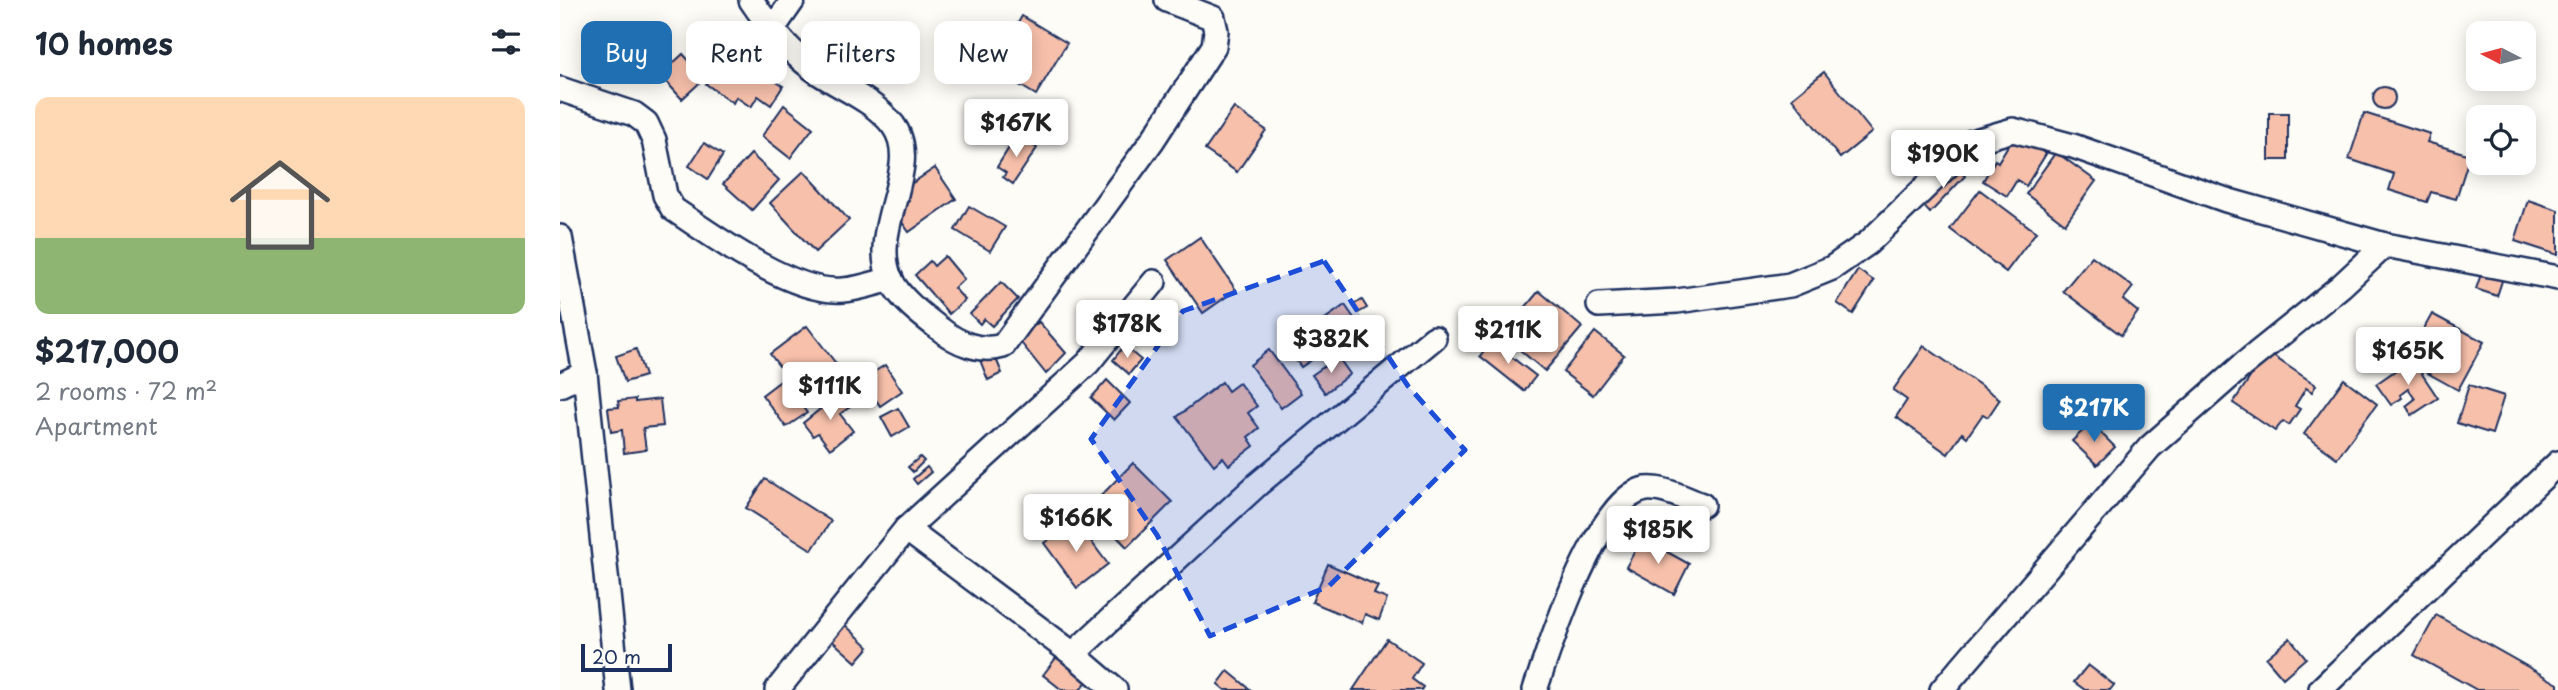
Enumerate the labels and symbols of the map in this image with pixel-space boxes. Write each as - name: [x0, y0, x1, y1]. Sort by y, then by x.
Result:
- north arrow: [2466, 21, 2536, 91]
- pin: $167K: [967, 100, 1065, 159]
- pin: $190K: [1894, 130, 1992, 190]
- pin: $178K: [1078, 300, 1176, 360]
- pin: $211K: [1459, 306, 1557, 366]
- pin: $382K: [1282, 316, 1380, 375]
- pin: $165K: [2359, 328, 2457, 387]
- pin: $111K: [781, 362, 879, 422]
- pin: $217K: [2045, 384, 2143, 444]
- pin: $166K: [1027, 494, 1125, 554]
- pin: $185K: [1609, 506, 1707, 566]
- scale bar: [581, 641, 672, 673]

